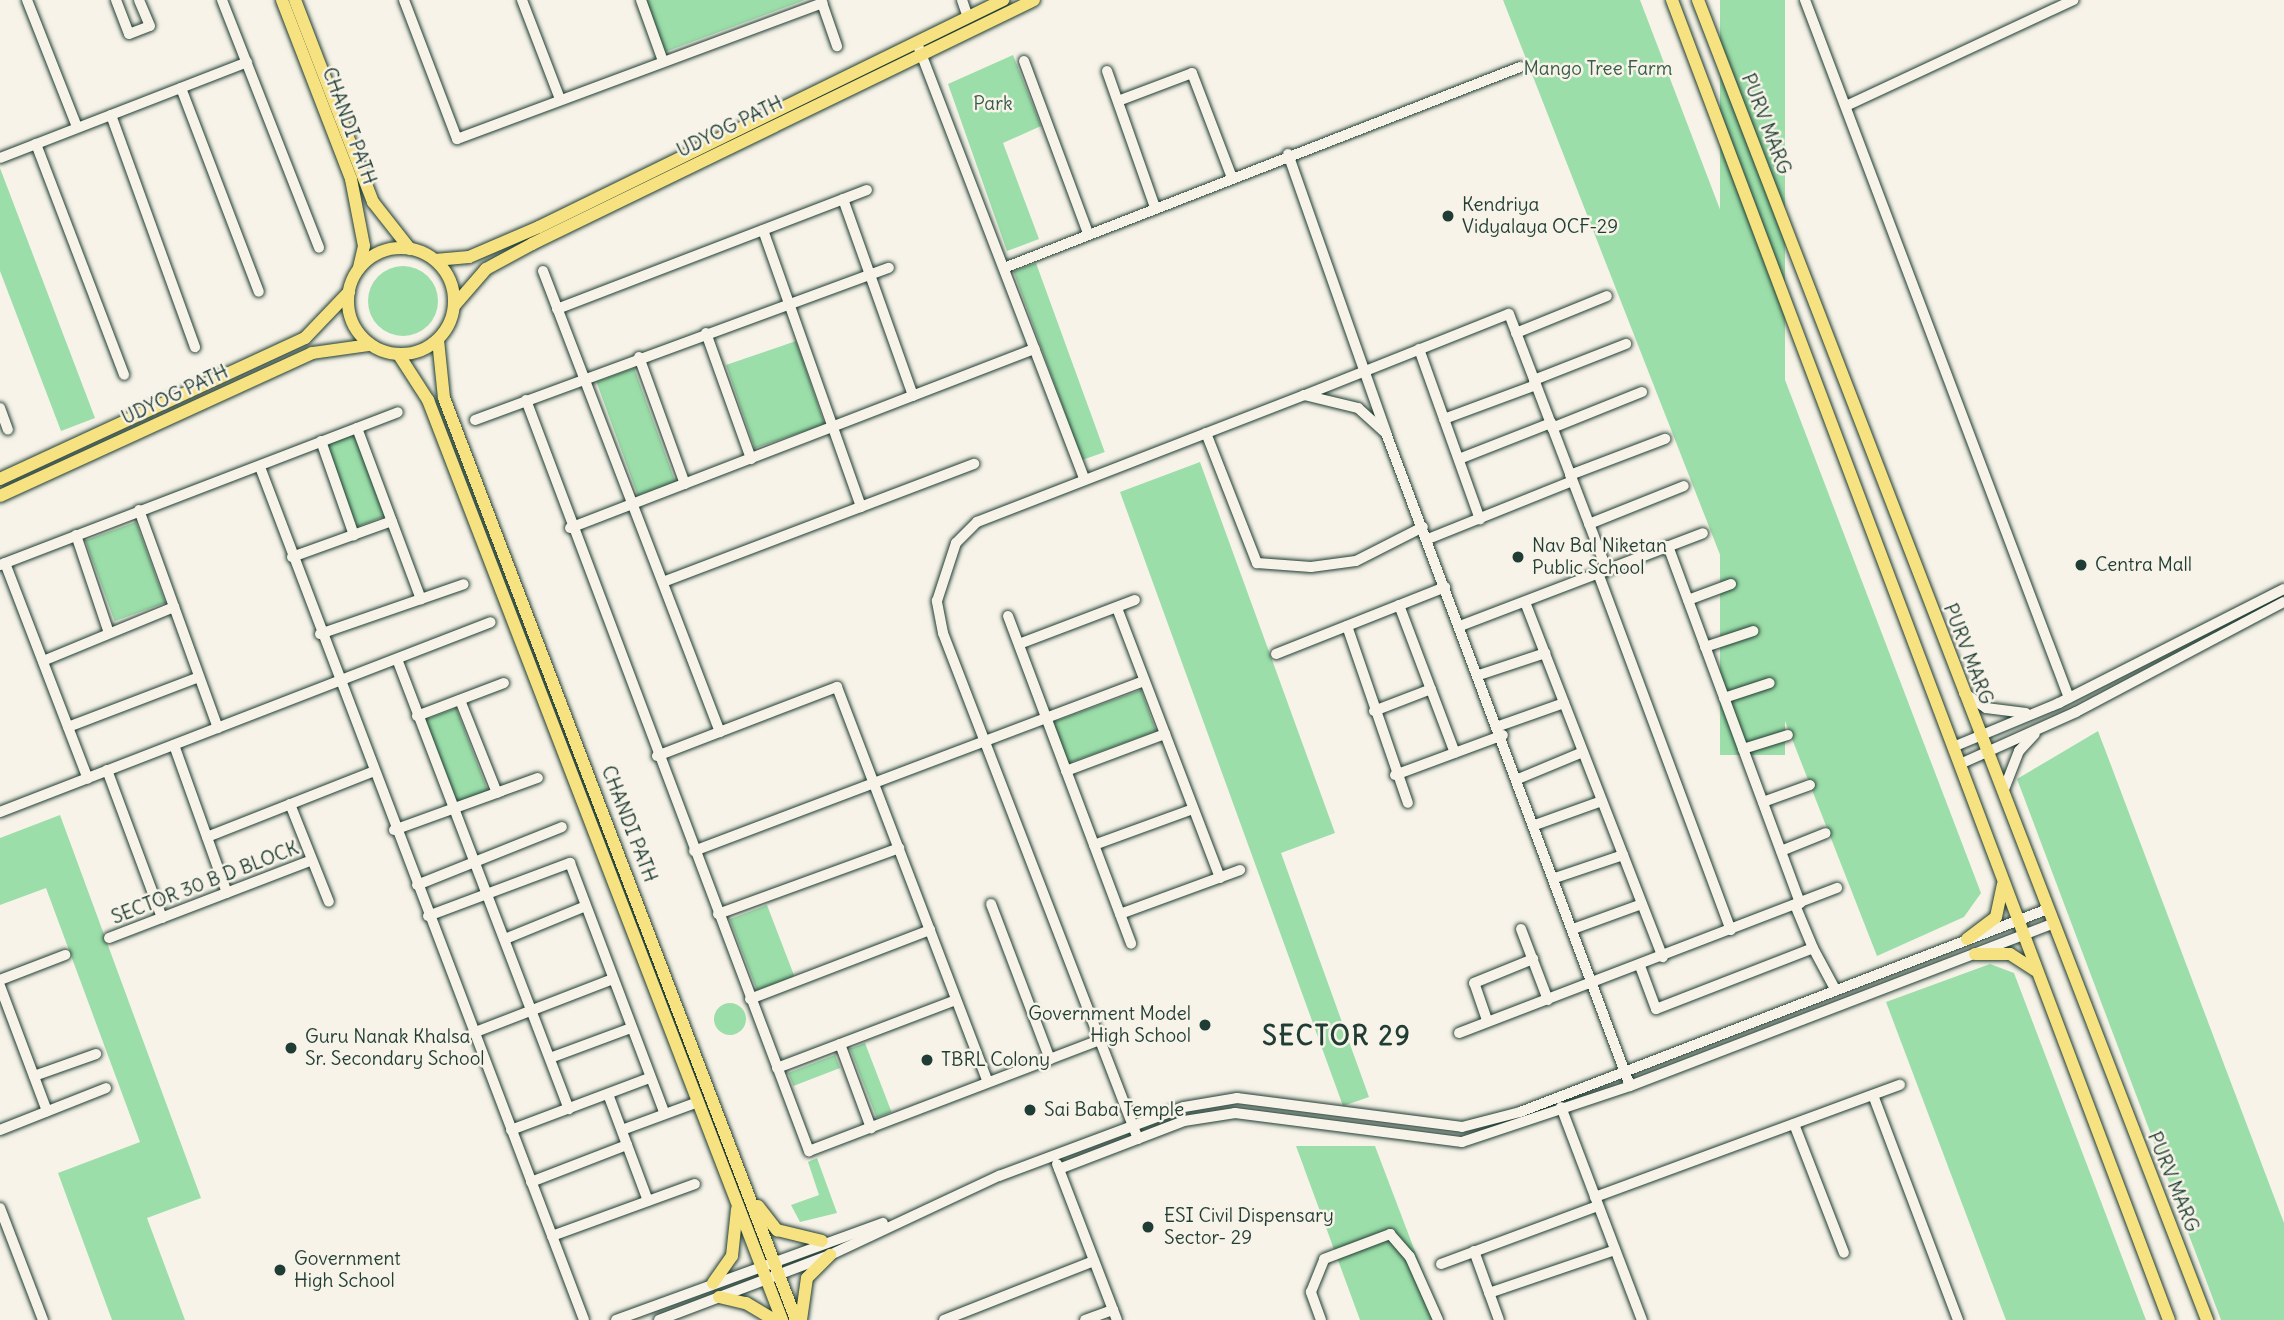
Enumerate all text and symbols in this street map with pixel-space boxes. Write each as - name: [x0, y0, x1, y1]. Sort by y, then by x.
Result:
- park label: Mango Tree Farm: [1524, 58, 1672, 80]
- street label: CHANDI PATH: [317, 64, 381, 188]
- street label: PURV MARG: [1736, 70, 1796, 178]
- street label: UDYOG PATH: [673, 92, 787, 162]
- park label: Park: [973, 93, 1013, 115]
- place label: Kendriya Vidyalaya OCF-29: [1462, 194, 1618, 238]
- marker: Kendriya Vidyalaya OCF-29: [1440, 208, 1456, 224]
- street label: UDYOG PATH: [118, 360, 232, 430]
- place label: Nav Bal Niketan Public School: [1532, 535, 1667, 579]
- marker: Nav Bal Niketan Public School: [1510, 549, 1526, 565]
- place label: Centra Mall: [2095, 554, 2192, 576]
- marker: Centra Mall: [2073, 557, 2089, 573]
- street label: PURV MARG: [1938, 600, 1998, 708]
- street label: CHANDI PATH: [596, 763, 662, 885]
- street label: SECTOR 30 B D BLOCK: [108, 837, 302, 929]
- place label: Government Model High School: [1028, 1003, 1191, 1047]
- marker: Government Model High School: [1197, 1017, 1213, 1033]
- district label: SECTOR 29: [1263, 1020, 1411, 1052]
- place label: Guru Nanak Khalsa Sr. Secondary School: [305, 1026, 485, 1070]
- marker: Guru Nanak Khalsa Sr. Secondary School: [283, 1040, 299, 1056]
- place label: TBRL Colony: [941, 1049, 1050, 1071]
- marker: TBRL Colony: [919, 1052, 935, 1068]
- place label: Sai Baba Temple: [1044, 1099, 1184, 1121]
- marker: Sai Baba Temple: [1022, 1102, 1038, 1118]
- street label: PURV MARG: [2143, 1128, 2203, 1236]
- place label: ESI Civil Dispensary Sector- 29: [1164, 1205, 1334, 1249]
- marker: ESI Civil Dispensary Sector- 29: [1138, 1217, 1158, 1237]
- place label: Government High School: [294, 1248, 401, 1292]
- marker: Government High School: [272, 1262, 288, 1278]

